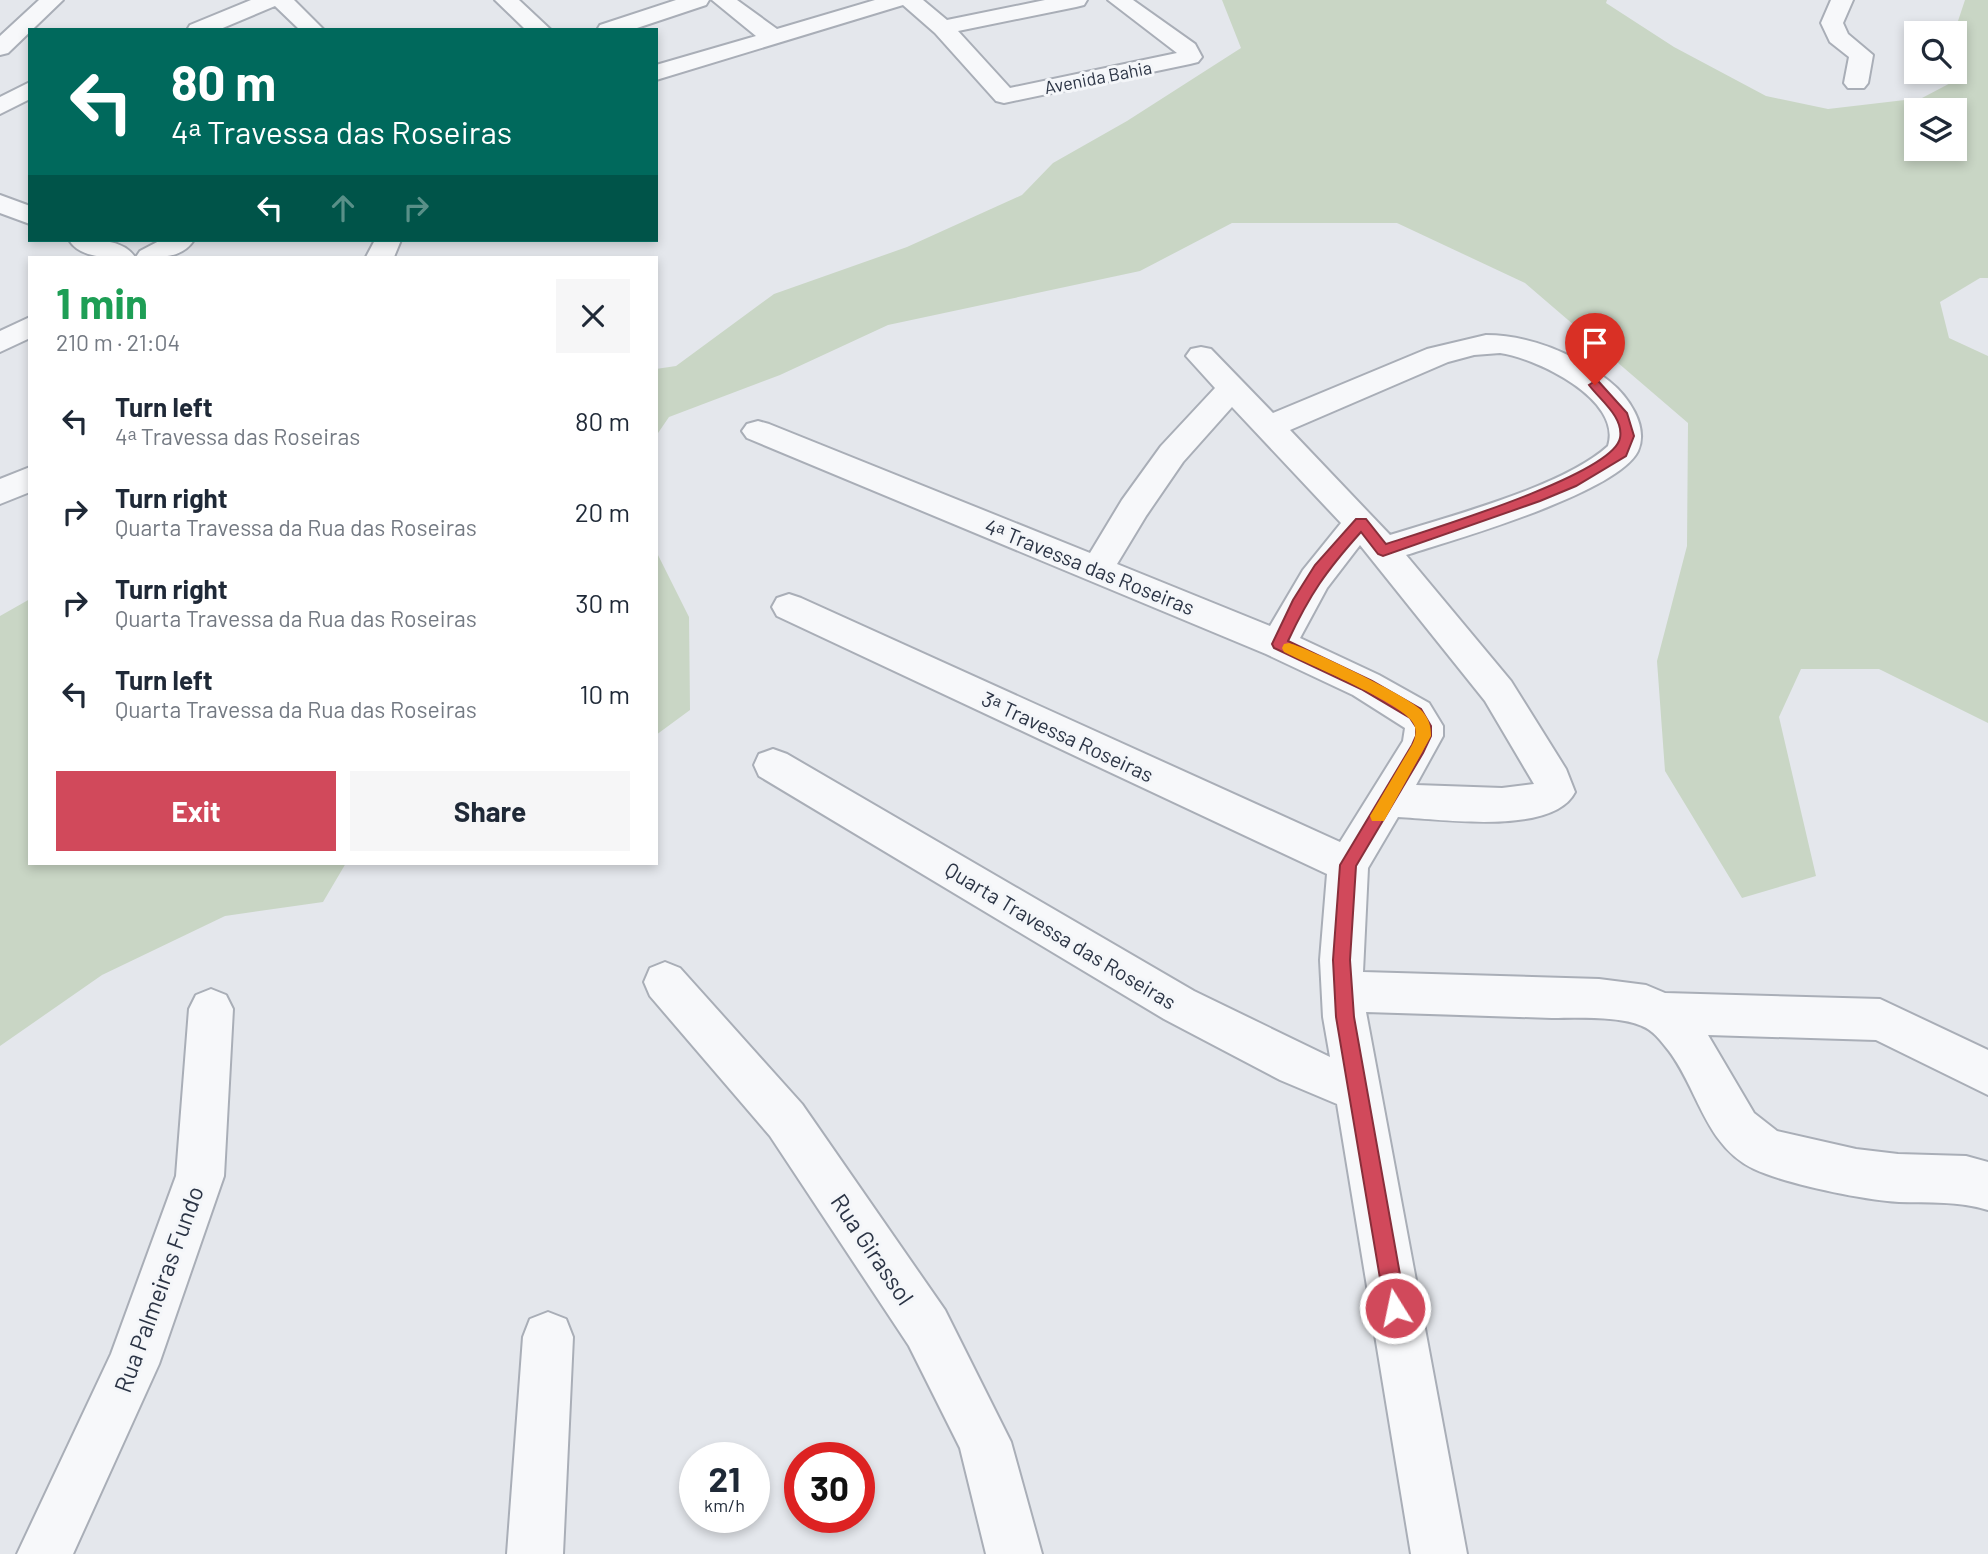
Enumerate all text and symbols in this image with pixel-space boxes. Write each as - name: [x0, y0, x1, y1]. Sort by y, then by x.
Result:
- map controls: [1904, 21, 1967, 161]
- button: search: [1904, 21, 1967, 84]
- text: 80 m: [171, 52, 276, 111]
- icon: left: [56, 56, 147, 147]
- street label: Avenida Bahia: [1042, 56, 1154, 98]
- button: layers: [1904, 98, 1967, 161]
- text: 4ᵃ Travessa das Roseiras: [171, 112, 512, 150]
- icon: left: [251, 189, 289, 227]
- icon: ahead: [324, 189, 362, 227]
- icon: right: [397, 189, 435, 227]
- text: 1 min: [56, 277, 148, 327]
- button: close: [556, 279, 630, 353]
- pin: [1565, 313, 1625, 385]
- icon: arrive: [1576, 324, 1614, 362]
- text: 210 m · 21:04: [56, 328, 180, 356]
- text: Turn left: [115, 391, 213, 422]
- icon: left: [56, 402, 94, 440]
- text: 80 m: [575, 405, 630, 436]
- text: 4ᵃ Travessa das Roseiras: [115, 422, 360, 450]
- text: Turn right: [115, 482, 228, 513]
- icon: right: [56, 493, 94, 531]
- text: 20 m: [575, 496, 630, 527]
- street label: 4ᵃ Travessa das Roseiras: [982, 512, 1198, 620]
- text: Quarta Travessa da Rua das Roseiras: [115, 513, 477, 541]
- text: Turn right: [115, 573, 228, 604]
- icon: right: [56, 584, 94, 622]
- text: 30 m: [575, 587, 630, 618]
- text: Quarta Travessa da Rua das Roseiras: [115, 604, 477, 632]
- text: Turn left: [115, 664, 213, 695]
- icon: left: [56, 675, 94, 713]
- text: 10 m: [580, 678, 630, 709]
- street label: 3ᵃ Travessa Roseiras: [978, 685, 1158, 787]
- text: Quarta Travessa da Rua das Roseiras: [115, 695, 477, 723]
- button: Exit: [56, 771, 336, 851]
- button: Share: [350, 771, 630, 851]
- street label: Quarta Travessa das Roseiras: [941, 856, 1181, 1014]
- street label: Rua Palmeiras Fundo: [107, 1182, 209, 1396]
- street label: Rua Girassol: [825, 1188, 921, 1310]
- position arrow: [1358, 1271, 1432, 1345]
- speed limit sign: 30: [784, 1442, 875, 1533]
- text: 21: [709, 1457, 740, 1499]
- text: km/h: [704, 1494, 745, 1516]

